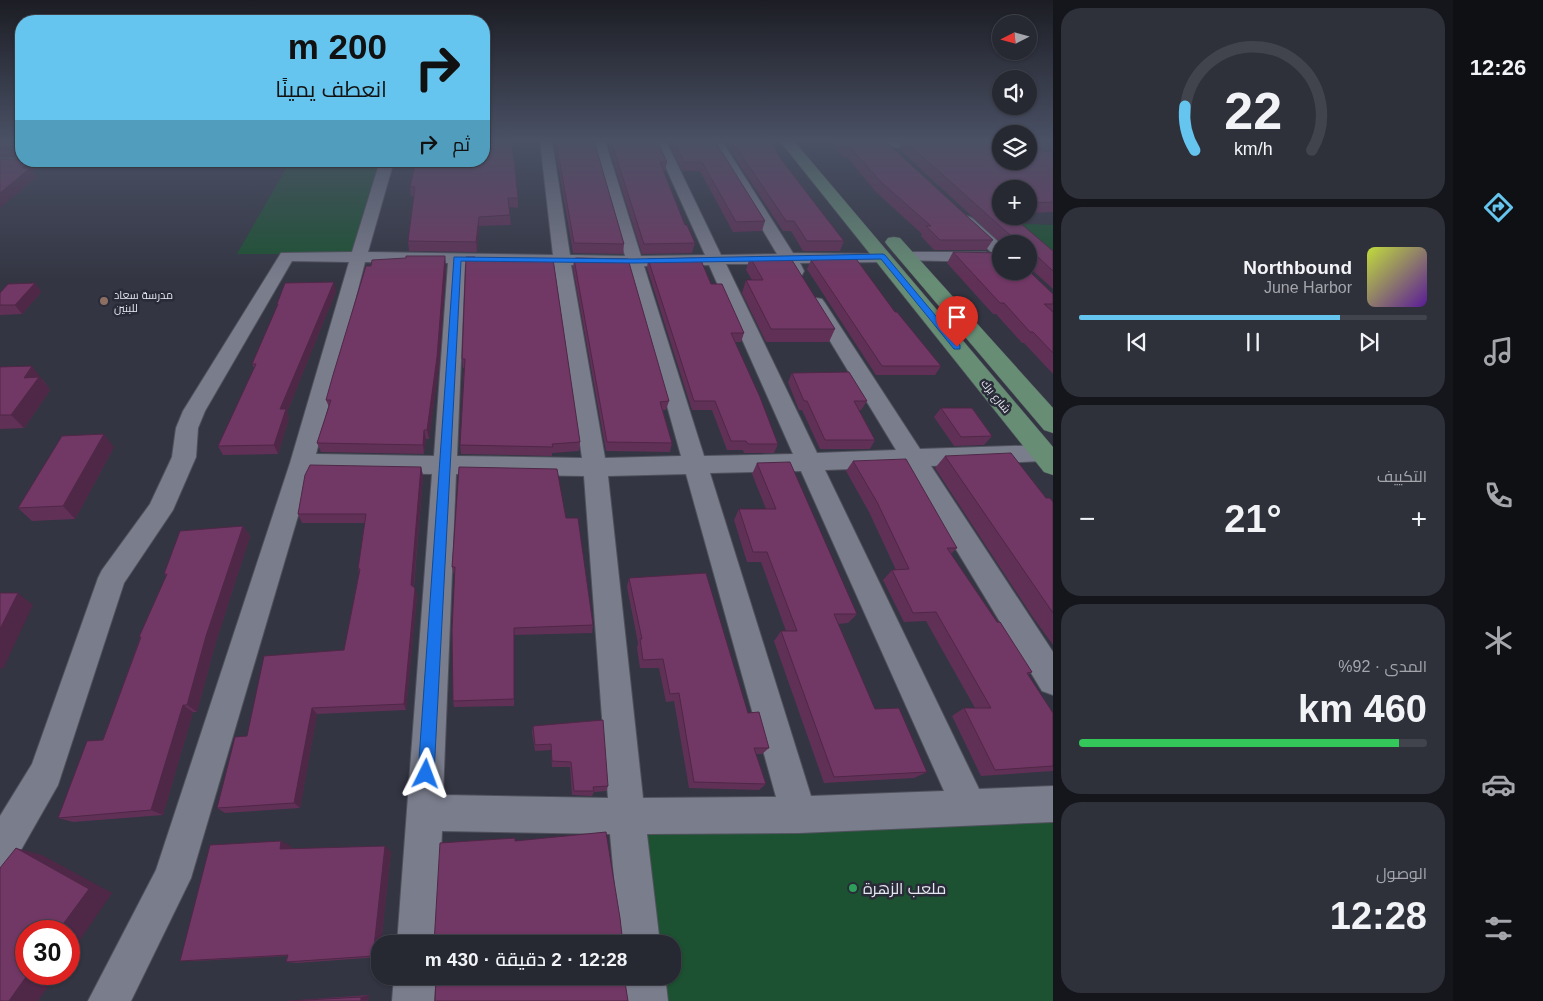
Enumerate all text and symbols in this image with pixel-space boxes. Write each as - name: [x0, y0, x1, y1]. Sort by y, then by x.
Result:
- north arrow: [992, 15, 1038, 60]
- map controls: [992, 15, 1037, 280]
- text: 200 m: [288, 27, 387, 66]
- icon: right: [405, 35, 470, 100]
- text: 12:26: [1470, 55, 1526, 80]
- button: sound: [992, 70, 1037, 115]
- text: انعطف يمينًا: [275, 77, 387, 102]
- text: 22: [1224, 82, 1282, 140]
- button: layers: [992, 125, 1037, 170]
- icon: right: [414, 130, 442, 158]
- text: ثم: [452, 134, 470, 155]
- text: km/h: [1234, 139, 1272, 159]
- button: +: [992, 180, 1037, 225]
- icon: directions: [1481, 190, 1516, 225]
- button: −: [992, 235, 1037, 280]
- text: Northbound: [1243, 257, 1352, 278]
- text: June Harbor: [1264, 279, 1352, 296]
- place label: مدرسة سعاد للبنين: [114, 289, 173, 315]
- marker: مدرسة سعاد للبنين: [98, 295, 110, 307]
- pin: [936, 296, 978, 347]
- icon: arrive: [943, 303, 971, 331]
- icon: previous: [1123, 328, 1151, 356]
- icon: pause: [1239, 328, 1267, 356]
- icon: next: [1355, 328, 1383, 356]
- icon: music: [1481, 334, 1516, 369]
- street label: شارع برك: [977, 377, 1013, 416]
- text: التكييف: [1377, 468, 1427, 485]
- icon: phone: [1481, 478, 1516, 513]
- text: 21°: [1224, 498, 1282, 540]
- text: −: [1079, 503, 1095, 534]
- text: +: [1411, 503, 1427, 534]
- icon: climate: [1481, 623, 1516, 658]
- text: المدى · 92%: [1338, 658, 1427, 675]
- text: 460 km: [1298, 688, 1427, 730]
- position arrow: [399, 747, 451, 799]
- icon: car: [1481, 767, 1516, 802]
- text: الوصول: [1376, 865, 1427, 882]
- place label: ملعب الزهرة: [863, 880, 946, 898]
- marker: ملعب الزهرة: [847, 882, 859, 894]
- text: 12:28: [1330, 895, 1427, 937]
- icon: filters: [1481, 911, 1516, 946]
- speed limit sign: 30: [15, 920, 80, 985]
- text: 12:28 · 2 دقيقة · 430 m: [425, 949, 627, 970]

